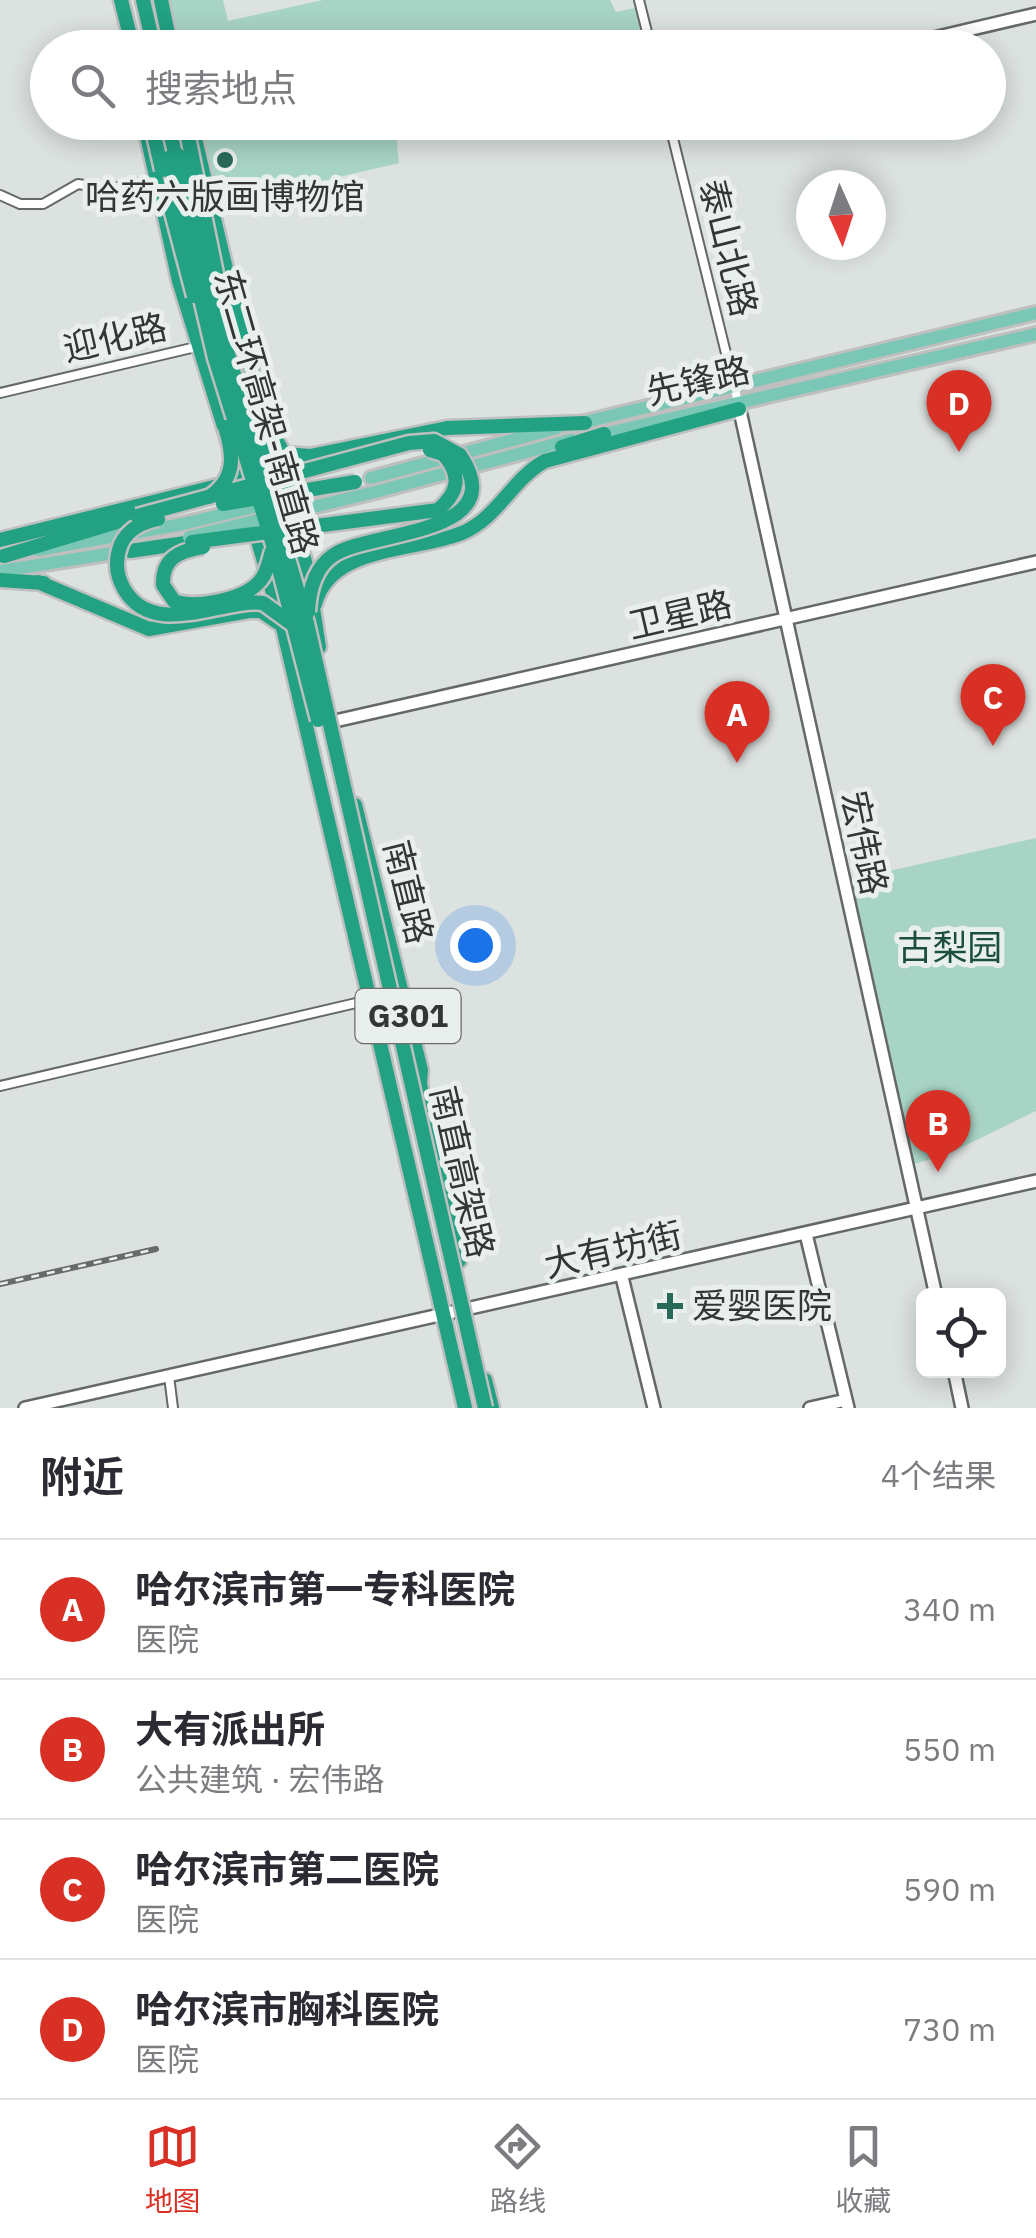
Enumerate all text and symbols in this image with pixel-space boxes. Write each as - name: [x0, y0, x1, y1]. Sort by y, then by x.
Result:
- search box: [30, 30, 1006, 140]
- icon: search: [65, 58, 120, 113]
- text: 搜索地点: [145, 63, 297, 112]
- marker: 哈药六版画博物馆: [214, 149, 236, 171]
- north arrow: [796, 170, 886, 260]
- place label: 哈药六版画博物馆: [85, 173, 365, 219]
- street label: 泰山北路: [690, 174, 768, 321]
- street label: 东二环高架-南直路: [204, 264, 330, 559]
- street label: 迎化路: [58, 303, 171, 371]
- street label: 先锋路: [641, 346, 754, 414]
- pin: D: [926, 370, 992, 452]
- street label: 卫星路: [623, 580, 736, 648]
- pin: C: [960, 664, 1026, 746]
- pin: A: [704, 680, 770, 763]
- street label: 宏伟路: [832, 787, 898, 899]
- street label: 南直路: [374, 835, 444, 948]
- your location: [450, 920, 501, 971]
- park label: 古梨园: [897, 924, 1003, 970]
- road number: G301: [356, 989, 460, 1043]
- street label: 南直高架路: [421, 1081, 505, 1262]
- pin: B: [906, 1090, 970, 1172]
- street label: 大有坊街: [539, 1211, 686, 1287]
- place label: 爱婴医院: [692, 1282, 832, 1328]
- map controls: [916, 1288, 1006, 1378]
- button: locate: [916, 1288, 1006, 1378]
- marker: 爱婴医院: [657, 1293, 683, 1319]
- text: 附近: [40, 1449, 124, 1504]
- text: 4个结果: [881, 1454, 996, 1496]
- text: 哈尔滨市第一专科医院: [135, 1564, 515, 1613]
- text: A: [62, 1588, 83, 1630]
- text: 340 m: [903, 1588, 996, 1630]
- text: 医院: [135, 1618, 199, 1660]
- text: 大有派出所: [135, 1704, 325, 1753]
- text: B: [62, 1728, 83, 1770]
- text: 550 m: [903, 1728, 996, 1770]
- text: 公共建筑 · 宏伟路: [135, 1758, 385, 1800]
- text: 哈尔滨市第二医院: [135, 1844, 439, 1893]
- text: C: [62, 1868, 83, 1910]
- text: 590 m: [903, 1868, 996, 1910]
- text: 医院: [135, 1898, 199, 1940]
- text: 哈尔滨市胸科医院: [135, 1984, 439, 2033]
- text: D: [61, 2008, 84, 2050]
- text: 730 m: [903, 2008, 996, 2050]
- text: 医院: [135, 2038, 199, 2080]
- tab: 地图: [145, 2119, 201, 2219]
- tab: 路线: [490, 2119, 546, 2219]
- tab: 收藏: [835, 2119, 891, 2219]

